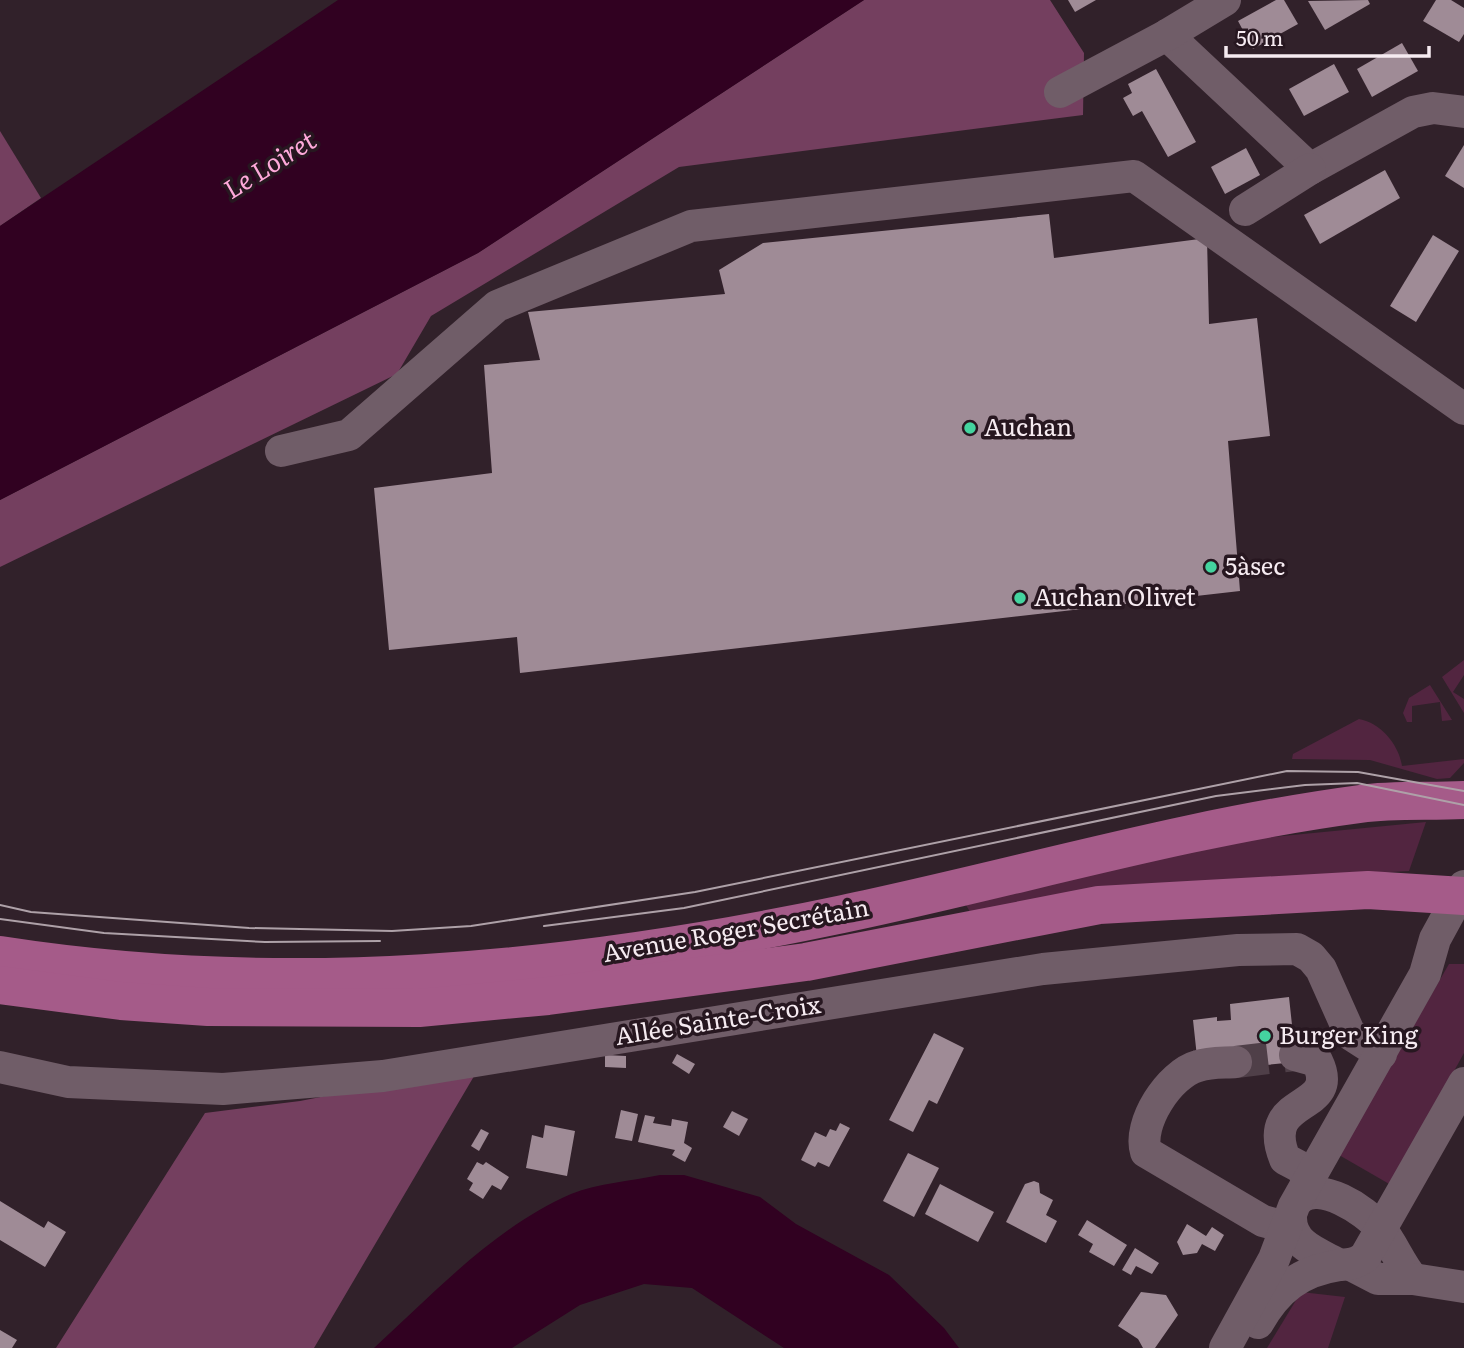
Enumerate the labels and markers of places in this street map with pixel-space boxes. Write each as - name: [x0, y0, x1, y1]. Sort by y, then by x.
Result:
- place label: Auchan: [984, 408, 1072, 443]
- marker: Auchan: [962, 420, 978, 436]
- place label: 5àsec: [1225, 547, 1285, 582]
- marker: 5àsec: [1203, 559, 1219, 575]
- place label: Auchan Olivet: [1034, 578, 1196, 613]
- marker: Auchan Olivet: [1012, 590, 1028, 606]
- place label: Burger King: [1279, 1016, 1419, 1051]
- marker: Burger King: [1257, 1028, 1273, 1044]

